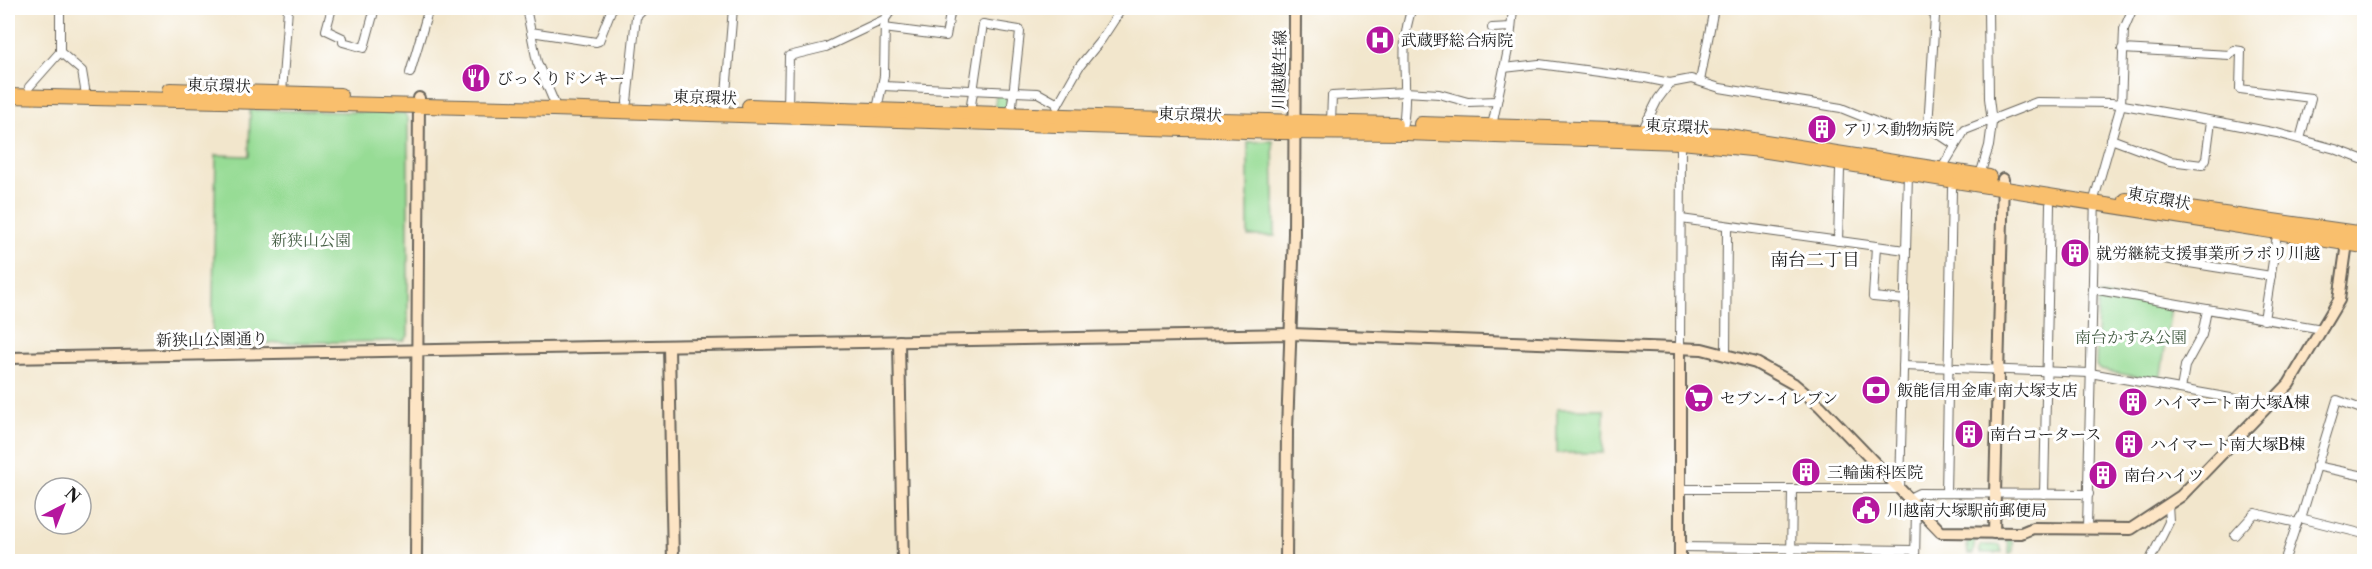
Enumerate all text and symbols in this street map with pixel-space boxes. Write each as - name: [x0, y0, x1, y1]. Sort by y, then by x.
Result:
- hospital icon: 武蔵野総合病院: [1364, 24, 1396, 56]
- street label: 川越越生線: [1268, 30, 1290, 110]
- place label: 武蔵野総合病院: [1401, 30, 1513, 50]
- restaurant icon: びっくりドンキー: [460, 62, 492, 94]
- place label: びっくりドンキー: [497, 68, 625, 88]
- street label: 東京環状: [187, 74, 251, 96]
- street label: 東京環状: [673, 86, 737, 108]
- street label: 東京環状: [1158, 103, 1222, 125]
- building icon: アリス動物病院: [1806, 113, 1838, 145]
- street label: 東京環状: [1645, 114, 1709, 138]
- place label: アリス動物病院: [1843, 119, 1954, 139]
- street label: 東京環状: [2126, 183, 2192, 213]
- park label: 新狭山公園: [271, 230, 351, 250]
- building icon: 就労継続支援事業所ラボリ川越: [2059, 237, 2091, 269]
- place label: 就労継続支援事業所ラボリ川越: [2096, 243, 2320, 263]
- district label: 南台二丁目: [1770, 249, 1860, 271]
- park label: 南台かすみ公園: [2075, 327, 2187, 347]
- street label: 新狭山公園通り: [156, 328, 268, 350]
- bank icon: 飯能信用金庫 南大塚支店: [1860, 374, 1892, 406]
- place label: 飯能信用金庫 南大塚支店: [1897, 380, 2077, 400]
- supermarket icon: セブン-イレブン: [1683, 382, 1715, 414]
- building icon: ハイマート南大塚A棟: [2117, 386, 2149, 418]
- place label: セブン-イレブン: [1720, 388, 1838, 408]
- place label: ハイマート南大塚A棟: [2154, 392, 2310, 412]
- building icon: 南台コータース: [1953, 418, 1985, 450]
- place label: 南台コータース: [1990, 424, 2101, 444]
- building icon: ハイマート南大塚B棟: [2113, 428, 2145, 460]
- place label: ハイマート南大塚B棟: [2150, 434, 2305, 454]
- building icon: 三輪歯科医院: [1790, 456, 1822, 488]
- building icon: 南台ハイツ: [2087, 459, 2119, 491]
- place label: 三輪歯科医院: [1827, 462, 1923, 482]
- place label: 南台ハイツ: [2124, 465, 2204, 485]
- north arrow: [33, 476, 93, 536]
- text: N: [61, 483, 85, 507]
- public building icon: 川越南大塚駅前郵便局: [1850, 494, 1882, 526]
- place label: 川越南大塚駅前郵便局: [1887, 500, 2047, 520]

